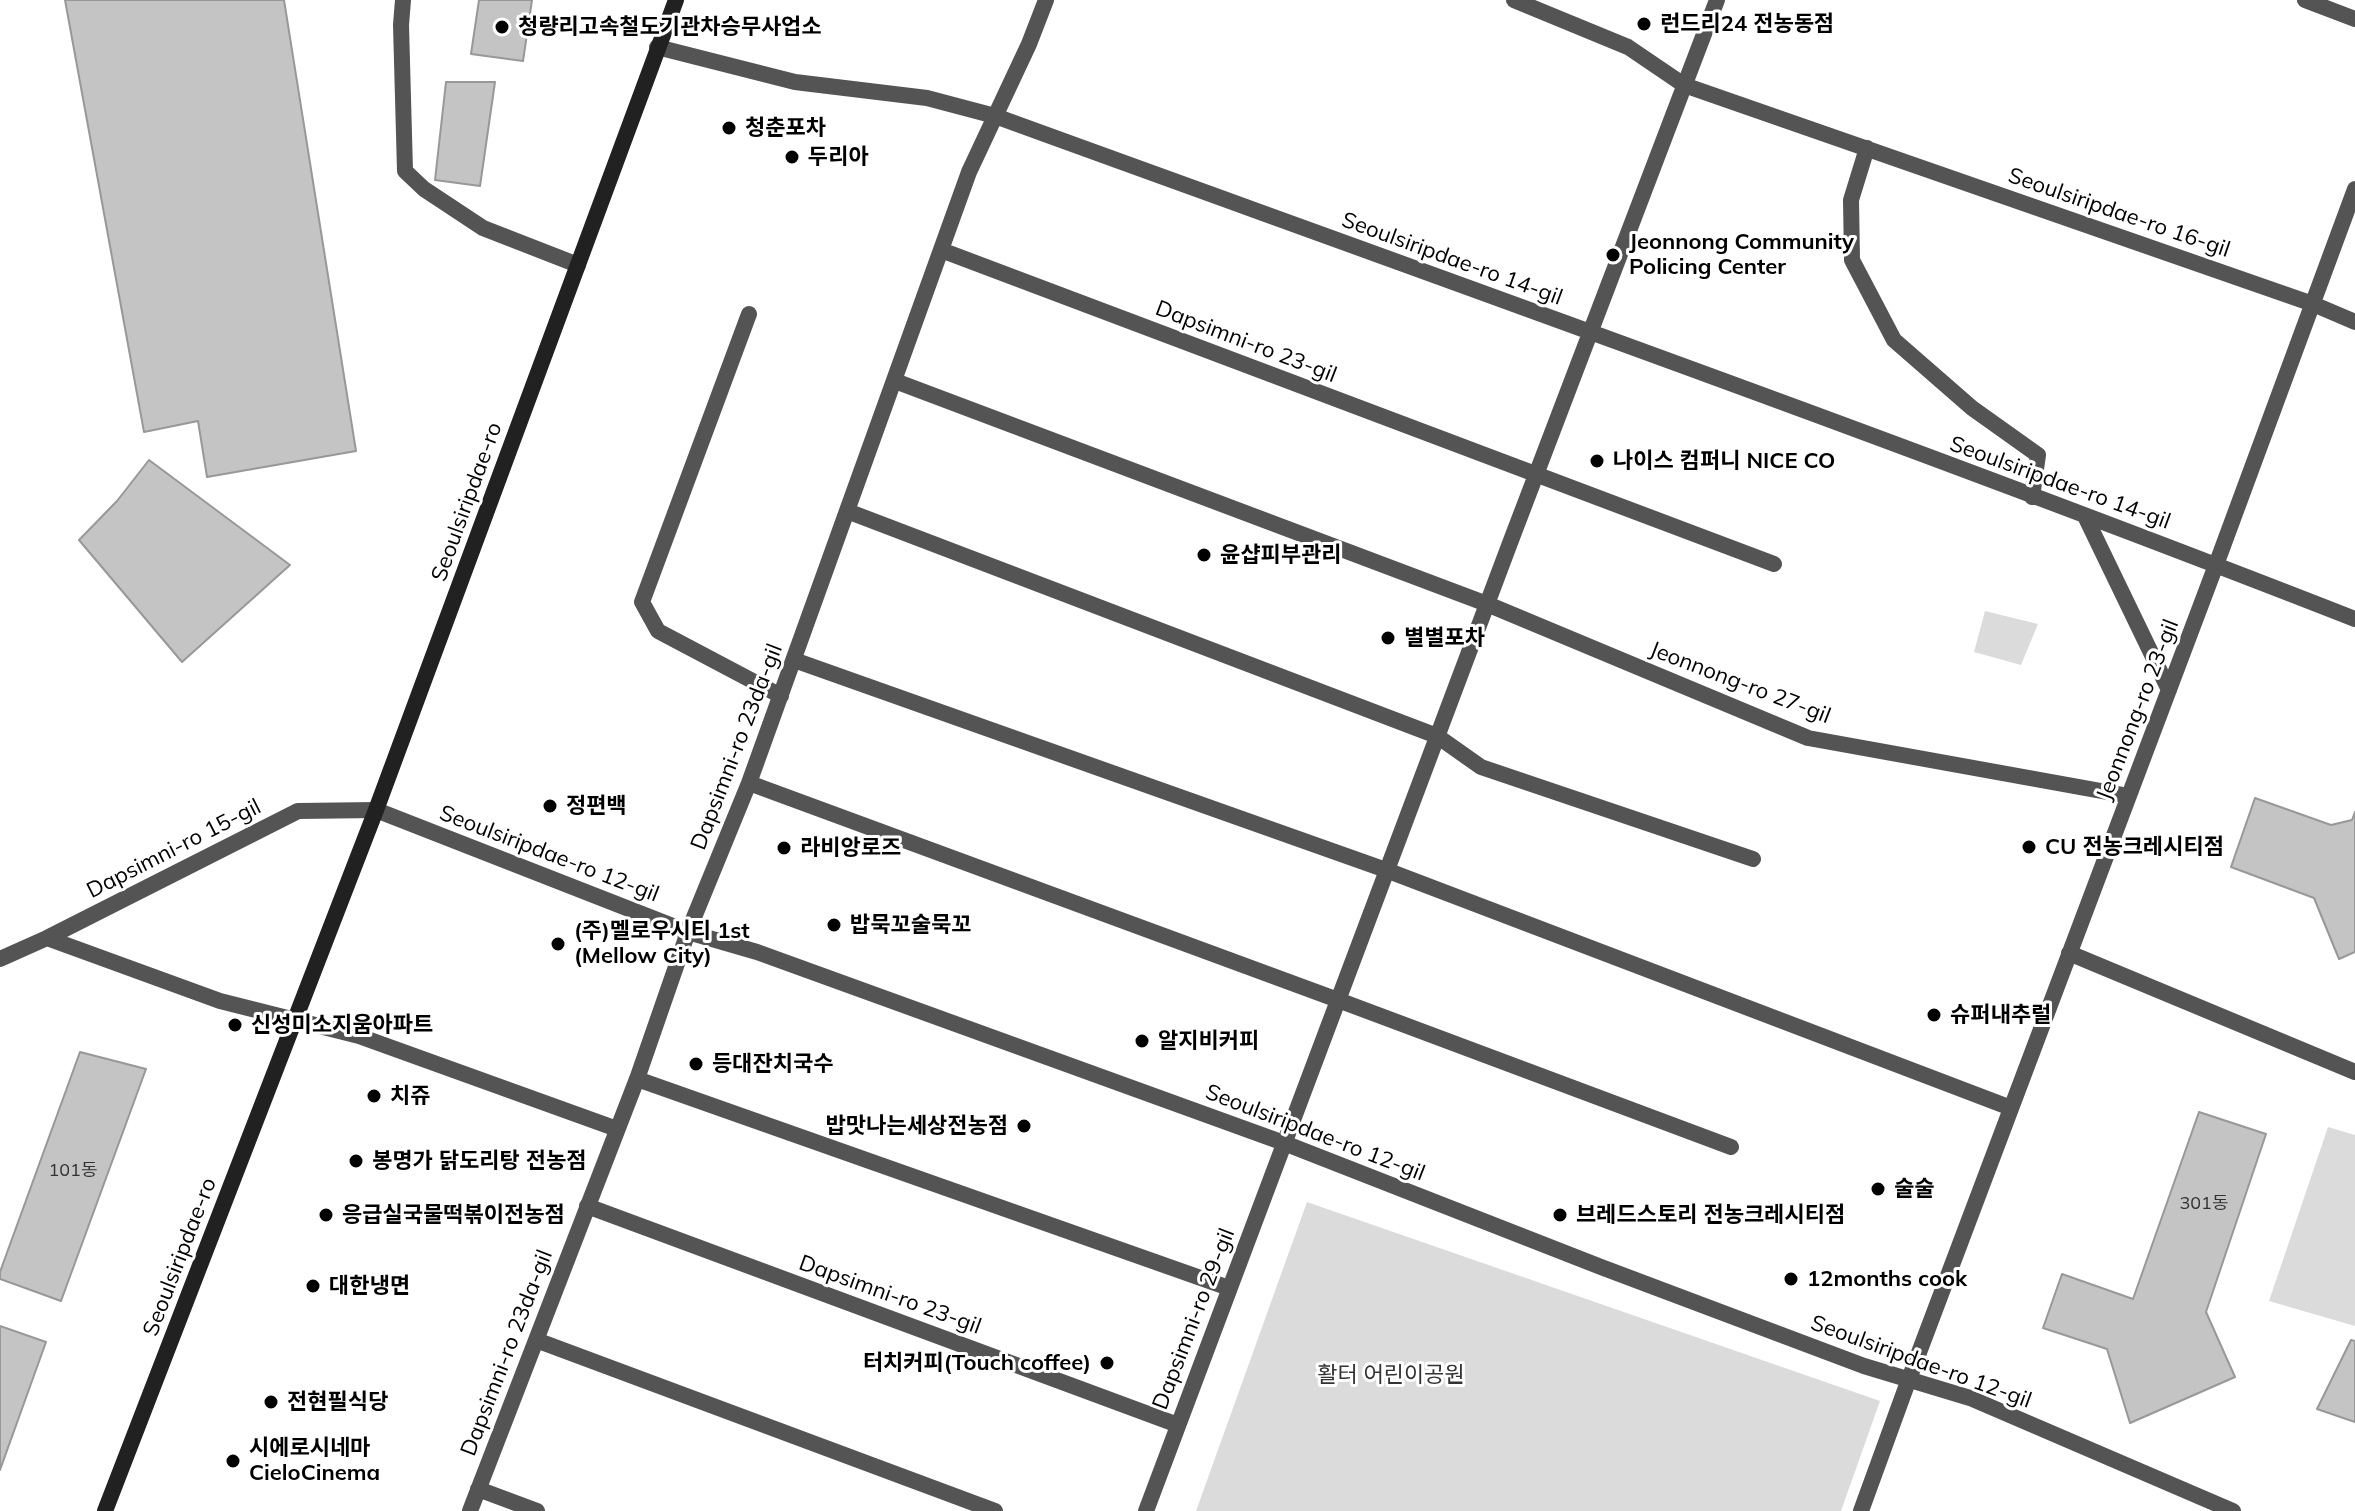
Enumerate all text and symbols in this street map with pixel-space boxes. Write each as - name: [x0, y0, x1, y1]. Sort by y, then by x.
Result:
- place label: 런드리24 전농동점: [1660, 11, 1834, 37]
- place label: 청량리고속철도기관차승무사업소: [518, 14, 822, 40]
- marker: 런드리24 전농동점: [1635, 15, 1653, 33]
- marker: 청량리고속철도기관차승무사업소: [493, 18, 511, 36]
- place label: 청춘포차: [745, 115, 826, 141]
- marker: 청춘포차: [720, 119, 738, 137]
- place label: 두리아: [808, 144, 869, 170]
- marker: 두리아: [783, 148, 801, 166]
- street label: Seoulsiripdae-ro 16-gil: [2005, 163, 2233, 263]
- street label: Seoulsiripdae-ro 14-gil: [1338, 207, 1566, 311]
- place label: Jeonnong Community Policing Center: [1629, 229, 1854, 280]
- marker: Jeonnong Community Policing Center: [1604, 246, 1622, 264]
- street label: Dapsimni-ro 23-gil: [1152, 295, 1340, 389]
- street label: Seoulsiripdae-ro: [426, 419, 508, 585]
- street label: Seoulsiripdae-ro 14-gil: [1946, 431, 2174, 535]
- place label: 나이스 컴퍼니 NICE CO: [1613, 448, 1835, 474]
- marker: 나이스 컴퍼니 NICE CO: [1588, 452, 1606, 470]
- place label: 윤샵피부관리: [1220, 542, 1341, 568]
- marker: 윤샵피부관리: [1195, 546, 1213, 564]
- street label: Jeonnong-ro 23-gil: [2091, 616, 2185, 804]
- place label: 별별포차: [1404, 625, 1485, 651]
- marker: 별별포차: [1379, 629, 1397, 647]
- street label: Jeonnong-ro 27-gil: [1646, 636, 1834, 730]
- street label: Dapsimni-ro 23da-gil: [686, 640, 788, 854]
- place label: 정편백: [566, 793, 627, 819]
- street label: Dapsimni-ro 15-gil: [83, 794, 265, 904]
- marker: 정편백: [541, 797, 559, 815]
- street label: Seoulsiripdae-ro 12-gil: [436, 800, 662, 908]
- place label: CU 전농크레시티점: [2045, 834, 2224, 860]
- place label: 라비앙로즈: [800, 835, 901, 861]
- marker: CU 전농크레시티점: [2020, 838, 2038, 856]
- marker: 라비앙로즈: [775, 839, 793, 857]
- place label: 밥묵꼬술묵꼬: [850, 912, 971, 938]
- marker: 밥묵꼬술묵꼬: [825, 916, 843, 934]
- place label: (주)멜로우시티 1st (Mellow City): [574, 918, 750, 970]
- marker: (주)멜로우시티 1st (Mellow City): [549, 935, 567, 953]
- place label: 슈퍼내추럴: [1950, 1002, 2051, 1028]
- marker: 슈퍼내추럴: [1925, 1006, 1943, 1024]
- place label: 신성미소지움아파트: [251, 1012, 433, 1038]
- marker: 신성미소지움아파트: [226, 1016, 244, 1034]
- place label: 알지비커피: [1158, 1028, 1259, 1054]
- marker: 알지비커피: [1133, 1032, 1151, 1050]
- place label: 등대잔치국수: [712, 1051, 833, 1077]
- marker: 등대잔치국수: [687, 1055, 705, 1073]
- street label: Seoulsiripdae-ro 12-gil: [1202, 1079, 1428, 1187]
- place label: 치쥬: [390, 1083, 430, 1109]
- marker: 치쥬: [365, 1087, 383, 1105]
- place label: 밥맛나는세상전농점: [826, 1113, 1008, 1139]
- marker: 밥맛나는세상전농점: [1015, 1117, 1033, 1135]
- place label: 봉명가 닭도리탕 전농점: [372, 1148, 586, 1174]
- marker: 봉명가 닭도리탕 전농점: [347, 1152, 365, 1170]
- house number: 101동: [49, 1160, 97, 1182]
- street label: Seoulsiripdae-ro: [138, 1174, 222, 1340]
- place label: 술술: [1894, 1176, 1934, 1202]
- marker: 술술: [1869, 1180, 1887, 1198]
- house number: 301동: [2180, 1193, 2228, 1215]
- place label: 응급실국물떡볶이전농점: [342, 1202, 565, 1228]
- place label: 브레드스토리 전농크레시티점: [1576, 1202, 1845, 1228]
- marker: 응급실국물떡볶이전농점: [317, 1206, 335, 1224]
- marker: 브레드스토리 전농크레시티점: [1551, 1206, 1569, 1224]
- street label: Dapsimni-ro 29-gil: [1147, 1225, 1241, 1413]
- street label: Dapsimni-ro 23da-gil: [456, 1246, 558, 1460]
- street label: Dapsimni-ro 23-gil: [795, 1250, 985, 1340]
- place label: 12months cook: [1807, 1266, 1967, 1292]
- marker: 12months cook: [1782, 1270, 1800, 1288]
- place label: 대한냉면: [329, 1273, 410, 1299]
- marker: 대한냉면: [304, 1277, 322, 1295]
- street label: Seoulsiripdae-ro 12-gil: [1807, 1310, 2035, 1414]
- place label: 터치커피(Touch coffee): [863, 1350, 1091, 1376]
- marker: 터치커피(Touch coffee): [1098, 1354, 1116, 1372]
- park label: 활터 어린이공원: [1317, 1362, 1465, 1388]
- place label: 전현필식당: [287, 1389, 388, 1415]
- marker: 전현필식당: [262, 1393, 280, 1411]
- place label: 시에로시네마 CieloCinema: [249, 1435, 380, 1486]
- marker: 시에로시네마 CieloCinema: [224, 1452, 242, 1470]

